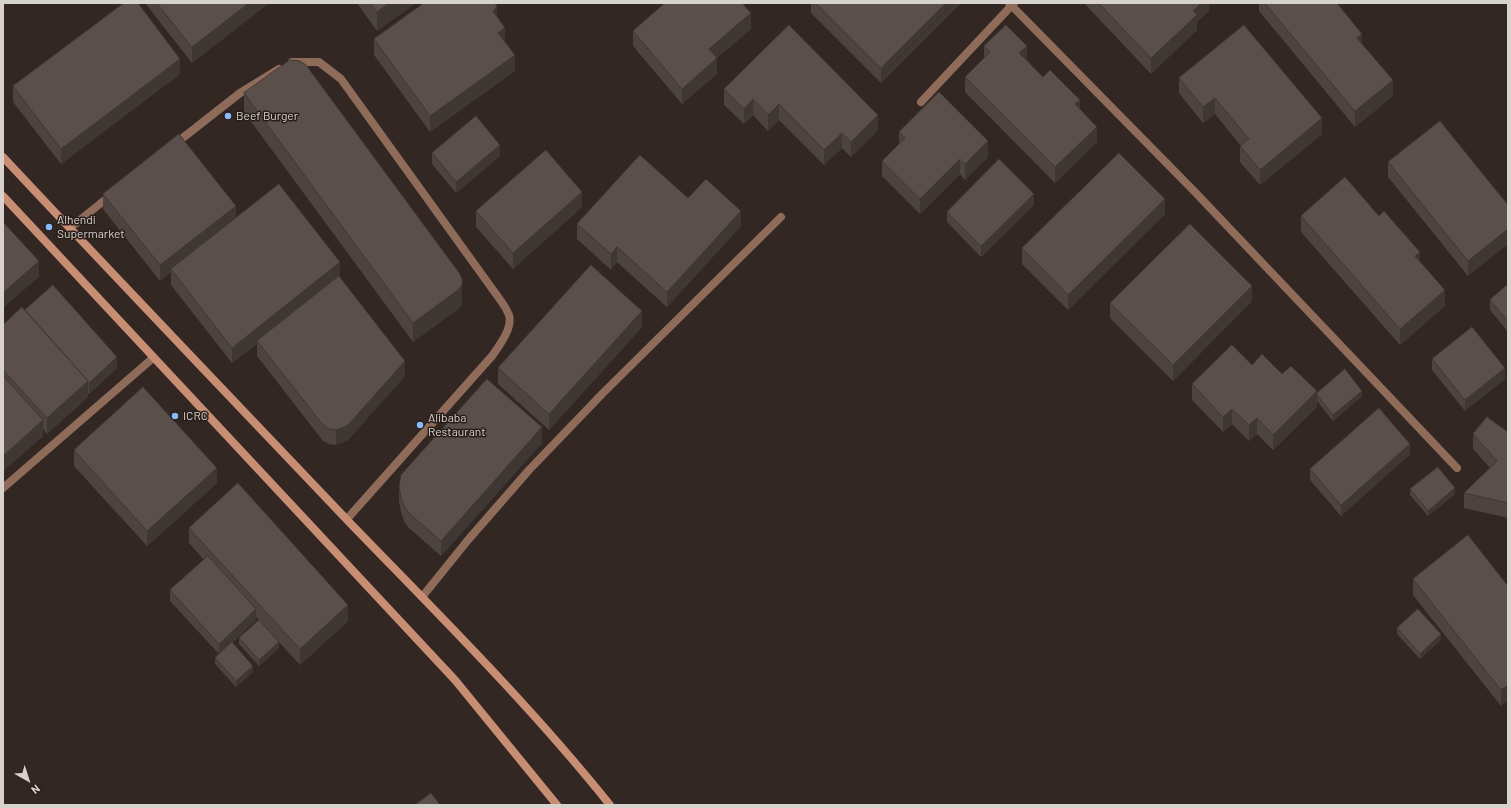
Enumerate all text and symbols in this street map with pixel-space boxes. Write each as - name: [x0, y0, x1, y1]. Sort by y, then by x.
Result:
- place label: Beef Burger: [236, 109, 298, 123]
- marker: Beef Burger: [223, 111, 233, 121]
- place label: Alhendi Supermarket: [57, 213, 125, 241]
- marker: Alhendi Supermarket: [44, 222, 54, 232]
- place label: ICRC: [183, 409, 208, 423]
- marker: ICRC: [170, 411, 180, 421]
- place label: Alibaba Restaurant: [428, 411, 486, 439]
- marker: Alibaba Restaurant: [415, 420, 425, 430]
- north arrow: [8, 760, 48, 800]
- text: N: [29, 782, 43, 797]

